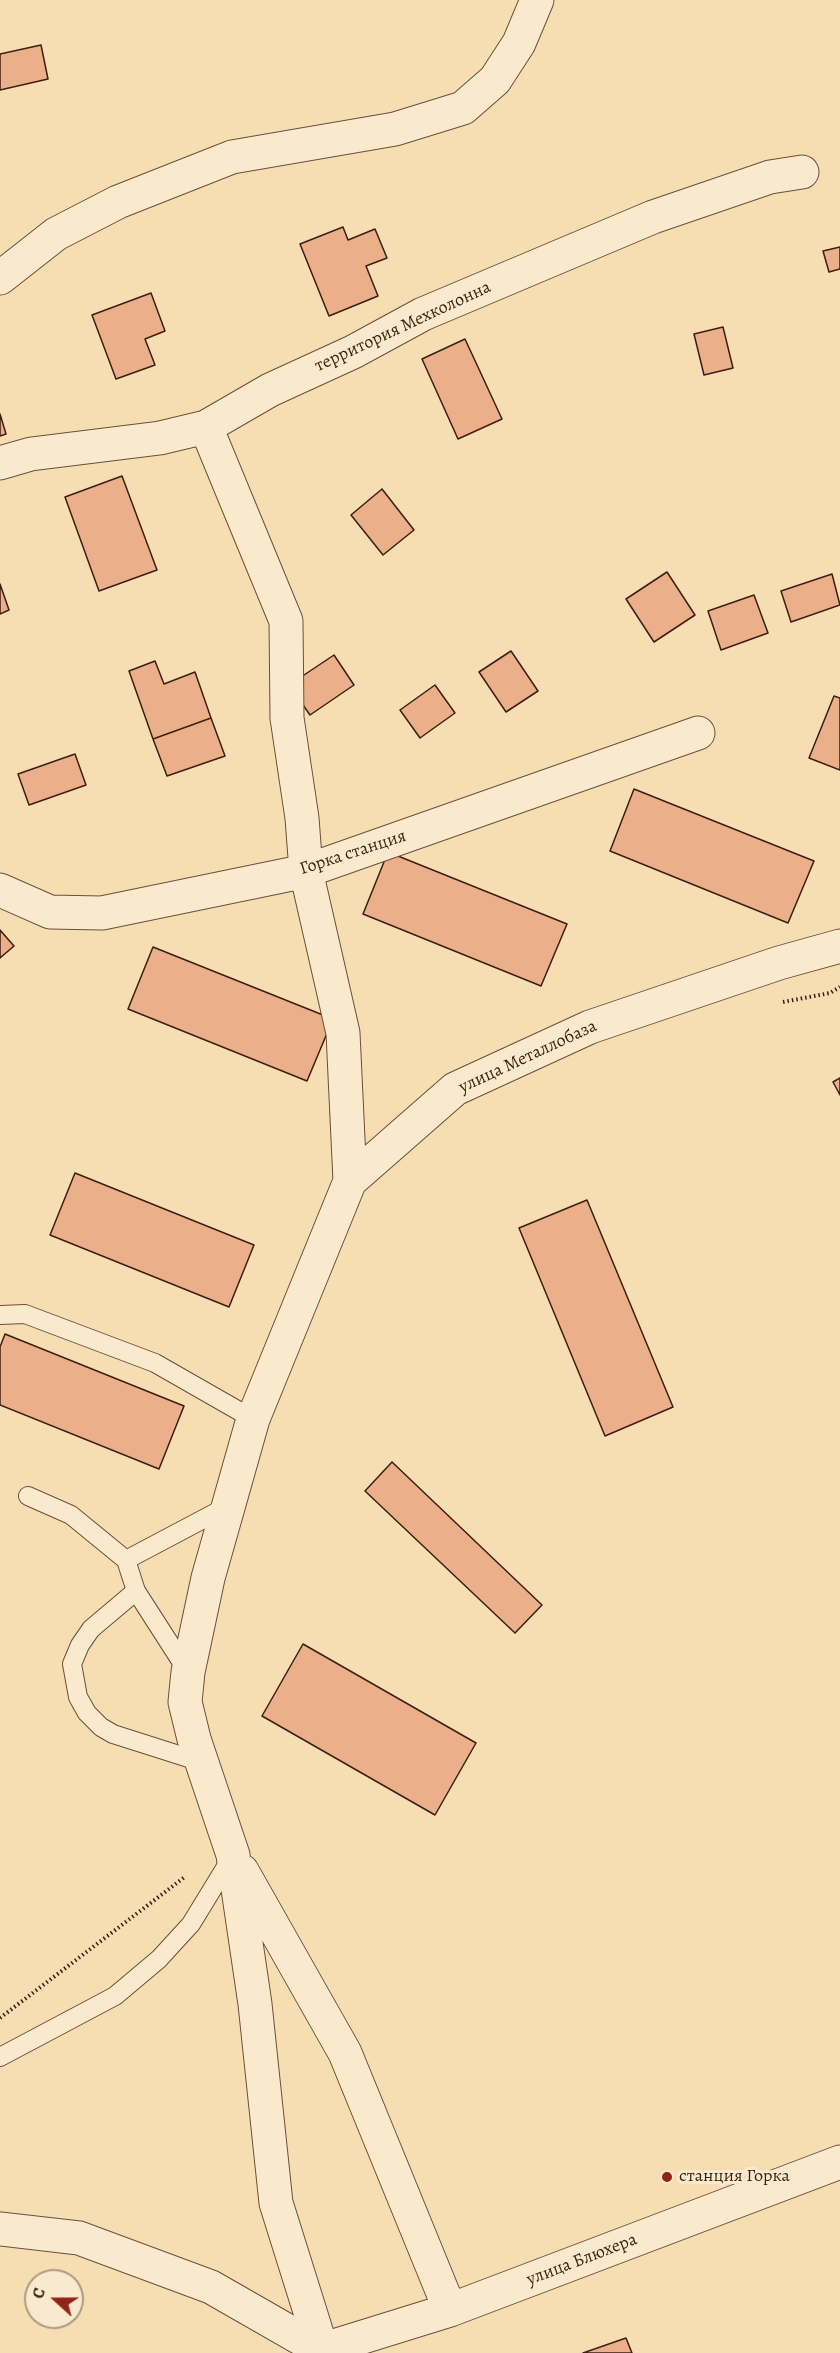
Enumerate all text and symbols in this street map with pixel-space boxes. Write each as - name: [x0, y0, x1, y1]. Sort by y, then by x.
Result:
- street label: территория Мехколонна: [311, 277, 495, 377]
- street label: Горка станция: [297, 826, 409, 880]
- street label: улица Металлобаза: [456, 1016, 600, 1098]
- place label: станция Горка: [679, 2166, 790, 2188]
- marker: станция Горка: [660, 2170, 674, 2184]
- street label: улица Блюхера: [524, 2229, 640, 2291]
- north arrow: [24, 2269, 84, 2329]
- text: С: [27, 2285, 51, 2302]

